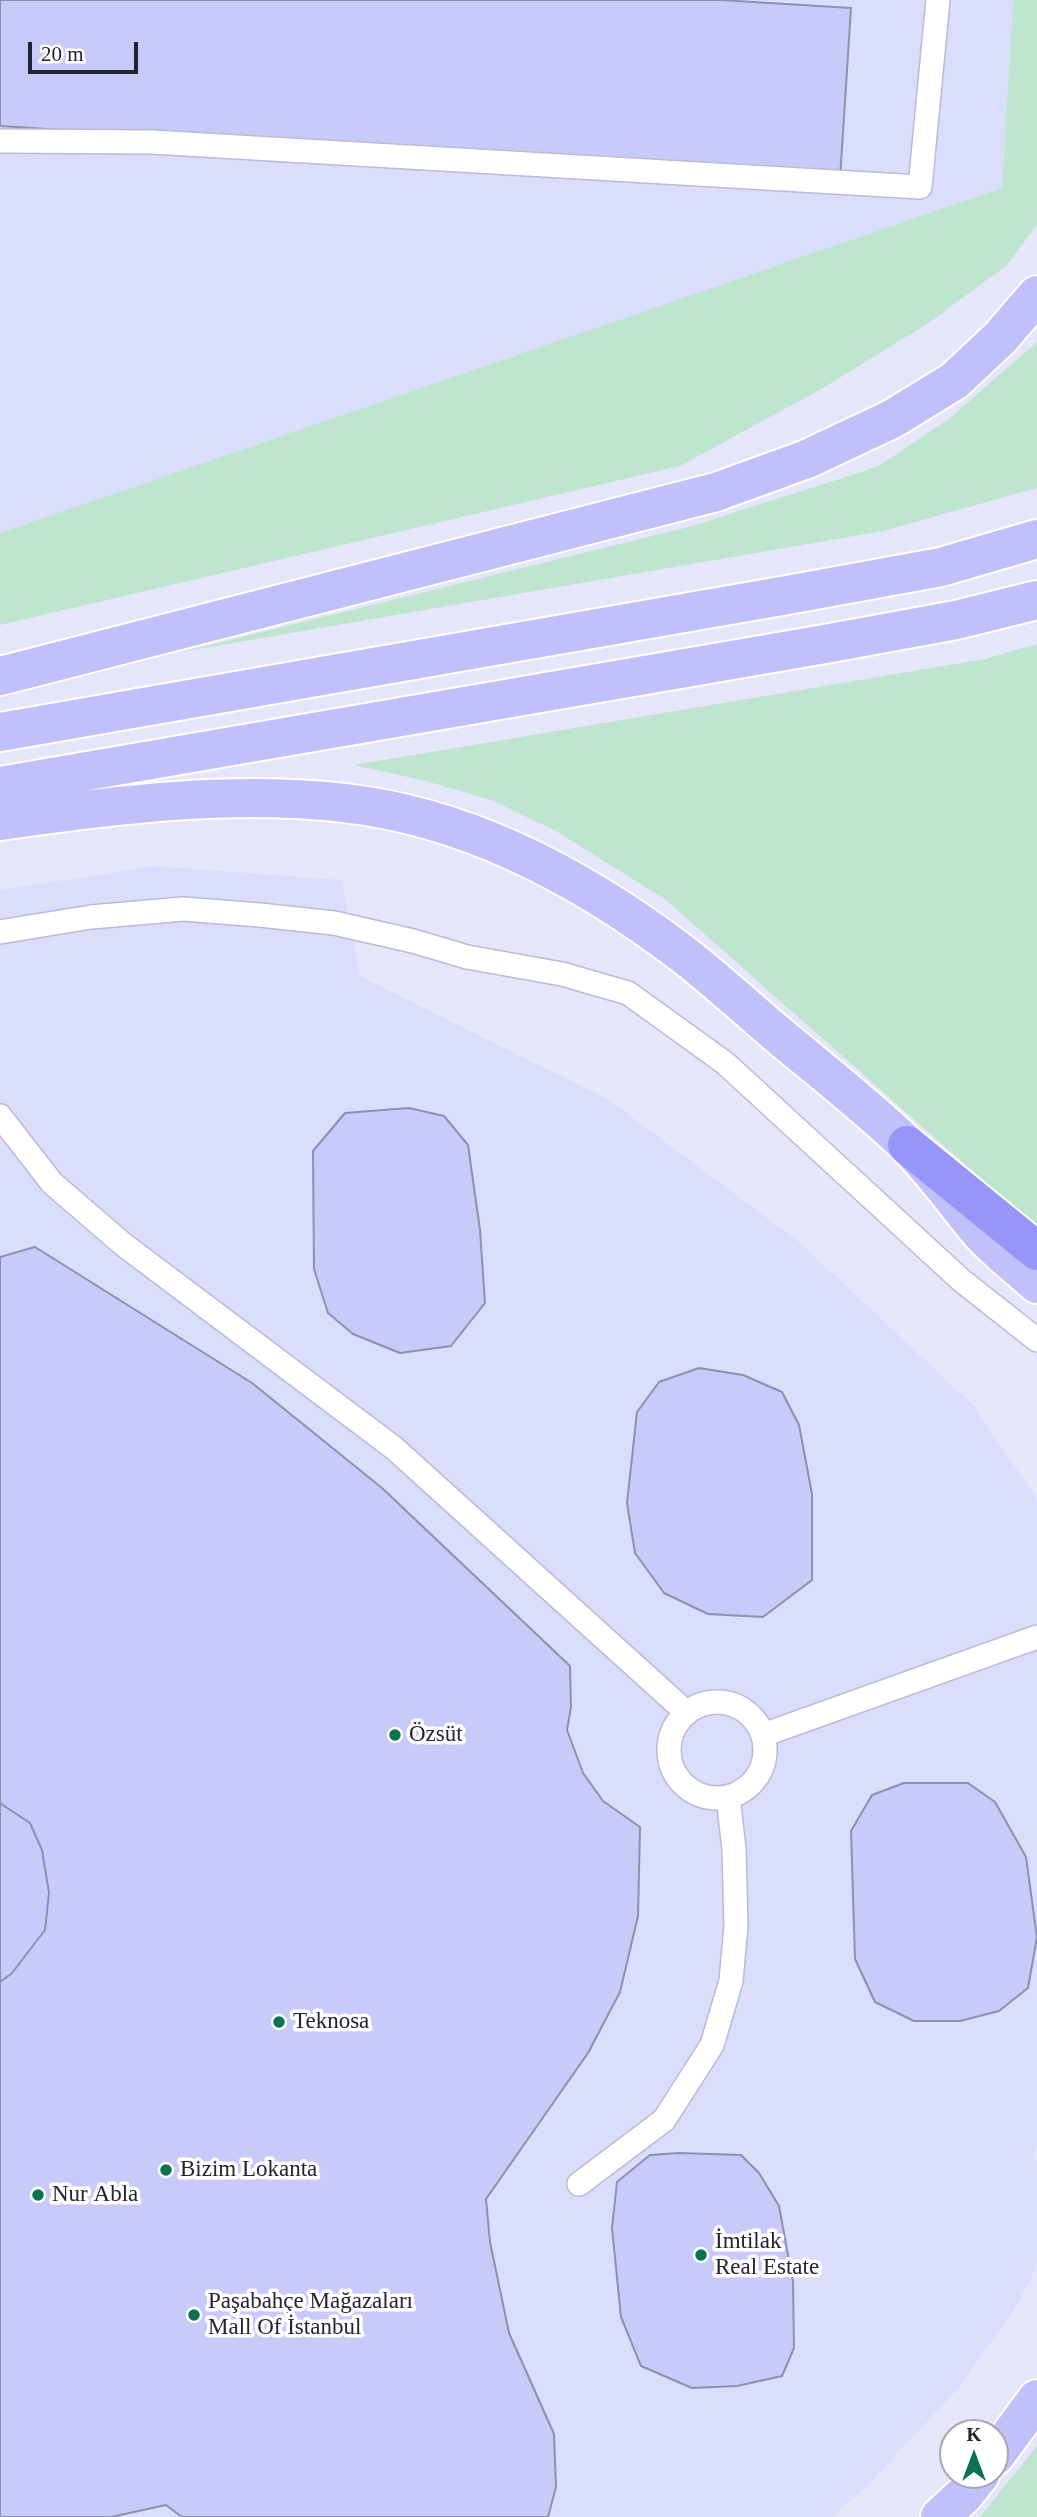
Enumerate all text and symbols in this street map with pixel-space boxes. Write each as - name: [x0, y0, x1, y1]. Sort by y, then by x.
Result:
- scale bar: [32, 28, 142, 72]
- text: 20 m: [41, 42, 84, 66]
- place label: Özsüt: [409, 1721, 463, 1749]
- marker: Özsüt: [387, 1727, 403, 1743]
- place label: Teknosa: [293, 2008, 369, 2036]
- marker: Teknosa: [271, 2014, 287, 2030]
- place label: Bizim Lokanta: [180, 2156, 317, 2184]
- marker: Bizim Lokanta: [158, 2162, 174, 2178]
- place label: Nur Abla: [52, 2181, 138, 2209]
- marker: Nur Abla: [30, 2187, 46, 2203]
- place label: İmtilak Real Estate: [715, 2228, 819, 2282]
- marker: İmtilak Real Estate: [693, 2247, 709, 2263]
- place label: Paşabahçe Mağazaları Mall Of İstanbul: [208, 2288, 413, 2342]
- marker: Paşabahçe Mağazaları Mall Of İstanbul: [186, 2307, 202, 2323]
- north arrow: [939, 2419, 1009, 2489]
- text: K: [967, 2424, 981, 2445]

